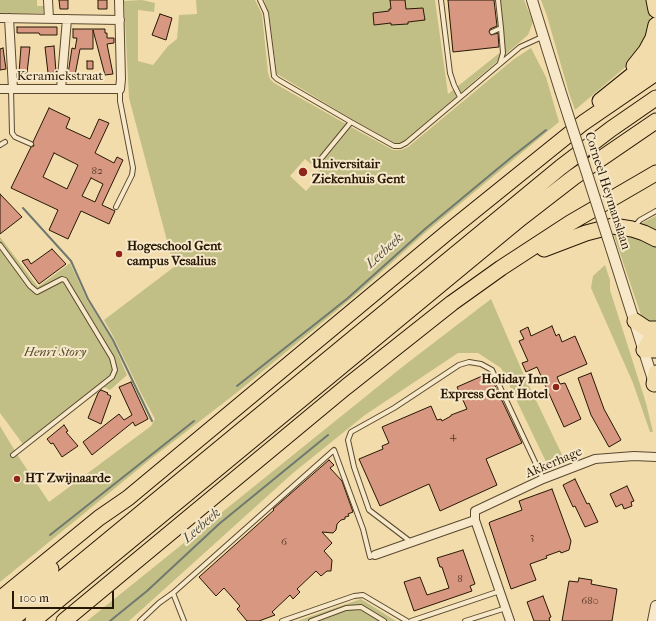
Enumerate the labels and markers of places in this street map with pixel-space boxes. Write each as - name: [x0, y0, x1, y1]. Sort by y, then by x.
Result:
- place label: Universitair Ziekenhuis Gent: [312, 157, 405, 188]
- marker: Universitair Ziekenhuis Gent: [297, 166, 309, 178]
- place label: Hogeschool Gent campus Vesalius: [127, 239, 222, 270]
- marker: Hogeschool Gent campus Vesalius: [114, 249, 124, 259]
- place label: Holiday Inn Express Gent Hotel: [440, 372, 548, 403]
- marker: Holiday Inn Express Gent Hotel: [551, 382, 561, 392]
- place label: HT Zwijnaarde: [25, 471, 111, 487]
- marker: HT Zwijnaarde: [12, 474, 22, 484]

